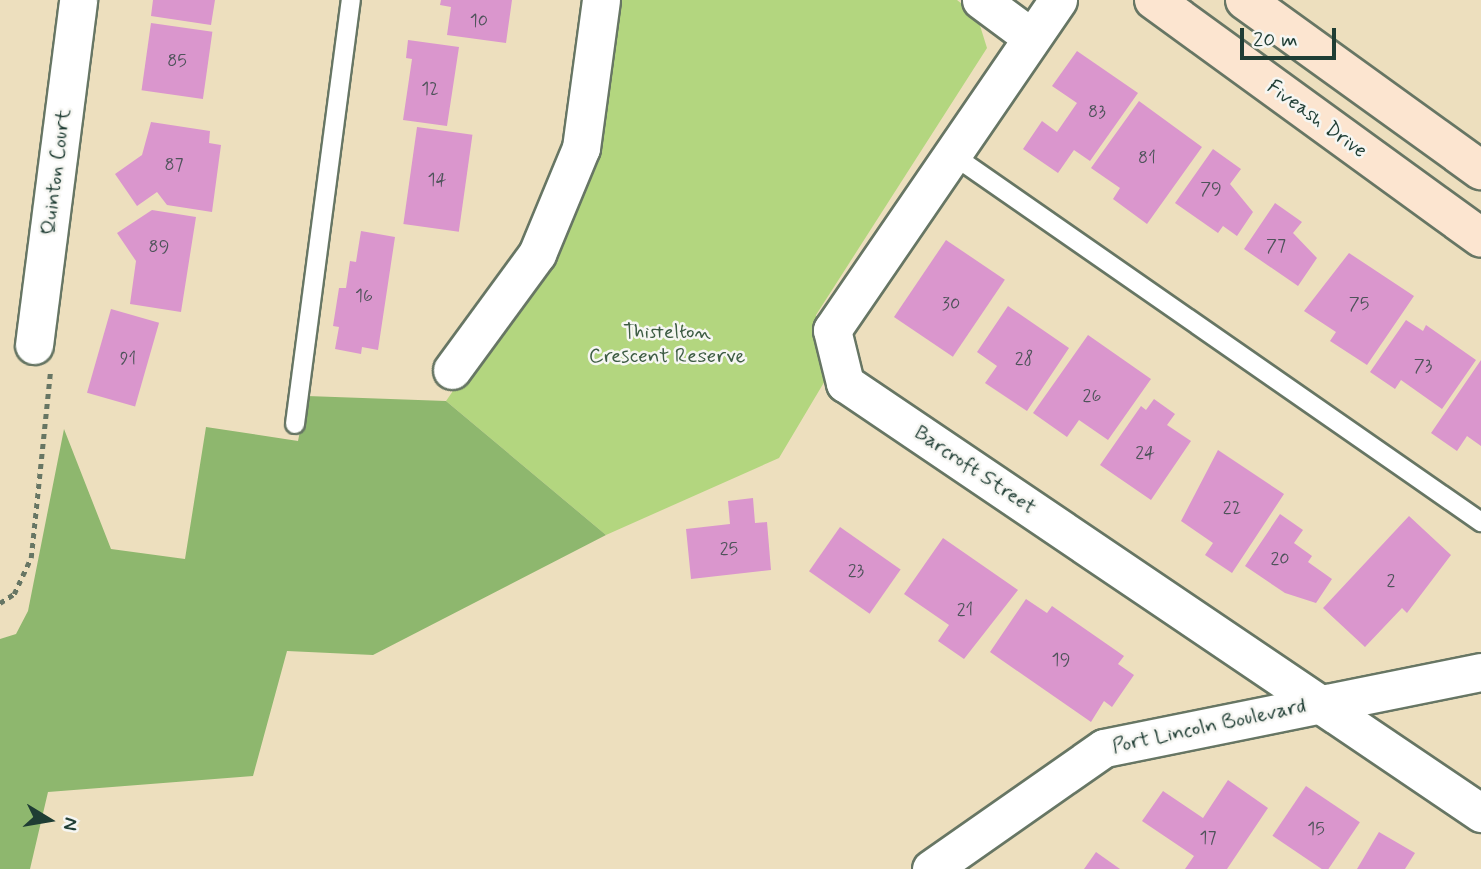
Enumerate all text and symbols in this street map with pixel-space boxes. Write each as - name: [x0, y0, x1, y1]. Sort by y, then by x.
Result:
- house number: 10: [470, 10, 488, 32]
- scale bar: [1243, 14, 1339, 58]
- text: 20 m: [1253, 26, 1298, 54]
- house number: 85: [167, 50, 187, 72]
- street label: Fiveash Drive: [1262, 74, 1372, 164]
- house number: 12: [421, 78, 439, 100]
- house number: 83: [1088, 101, 1106, 123]
- street label: Quinton Court: [36, 108, 76, 236]
- house number: 81: [1138, 147, 1156, 169]
- house number: 87: [164, 154, 184, 176]
- house number: 14: [428, 169, 446, 191]
- house number: 79: [1200, 178, 1222, 200]
- house number: 77: [1266, 235, 1286, 257]
- house number: 89: [149, 236, 169, 258]
- house number: 16: [355, 285, 373, 307]
- house number: 30: [942, 293, 960, 315]
- house number: 75: [1349, 293, 1369, 315]
- park label: Thistelton Crescent Reserve: [589, 319, 745, 369]
- house number: 91: [120, 348, 136, 370]
- house number: 28: [1015, 348, 1033, 370]
- house number: 73: [1414, 355, 1432, 377]
- house number: 26: [1083, 385, 1101, 407]
- street label: Barcroft Street: [910, 420, 1040, 520]
- house number: 24: [1135, 442, 1155, 464]
- house number: 22: [1223, 497, 1241, 519]
- house number: 25: [720, 538, 738, 560]
- house number: 20: [1270, 548, 1290, 570]
- house number: 23: [848, 560, 864, 582]
- house number: 2: [1387, 570, 1395, 592]
- house number: 21: [957, 599, 973, 621]
- house number: 19: [1052, 649, 1070, 671]
- street label: Port Lincoln Boulevard: [1111, 693, 1307, 759]
- north arrow: [14, 785, 84, 855]
- text: N: [57, 816, 84, 833]
- house number: 15: [1307, 818, 1325, 840]
- house number: 17: [1199, 827, 1217, 849]

